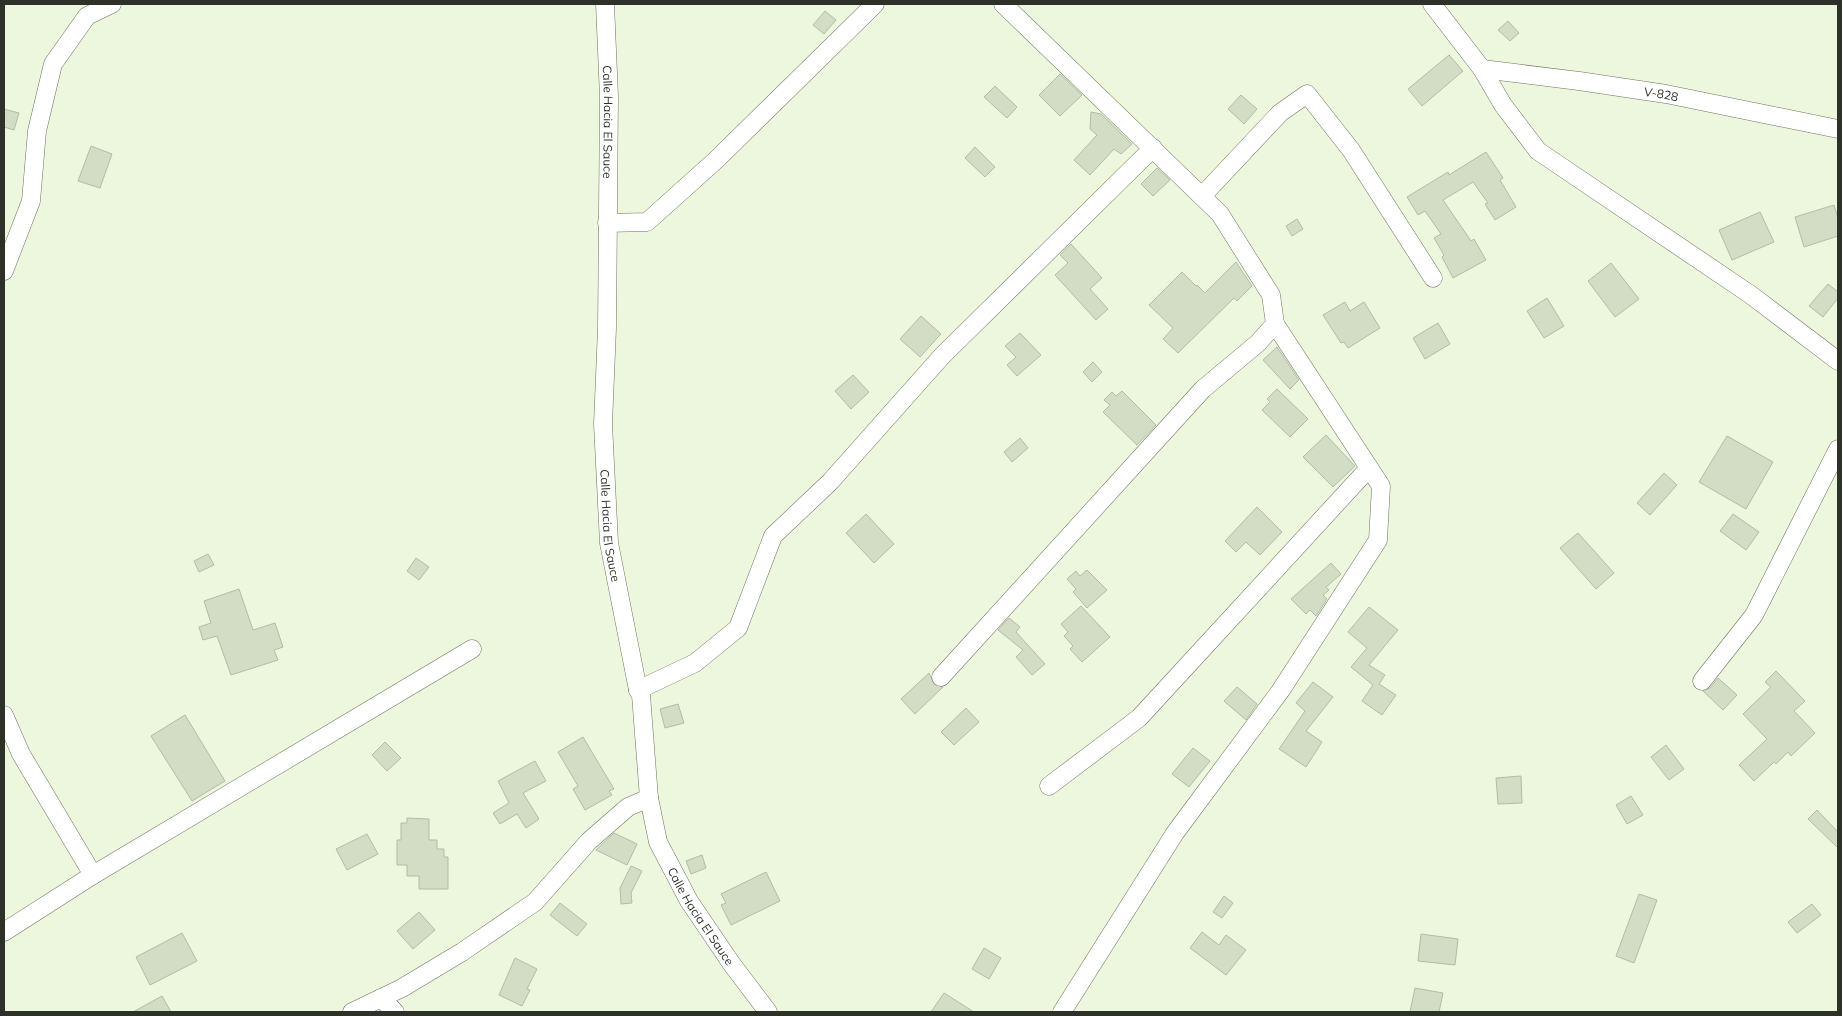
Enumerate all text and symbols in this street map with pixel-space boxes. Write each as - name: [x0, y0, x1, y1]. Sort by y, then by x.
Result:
- street label: Calle Hacia El Sauce: [600, 65, 617, 179]
- street label: V-828: [1643, 83, 1680, 104]
- street label: Calle Hacia El Sauce: [598, 469, 624, 583]
- street label: Calle Hacia El Sauce: [665, 864, 738, 968]

